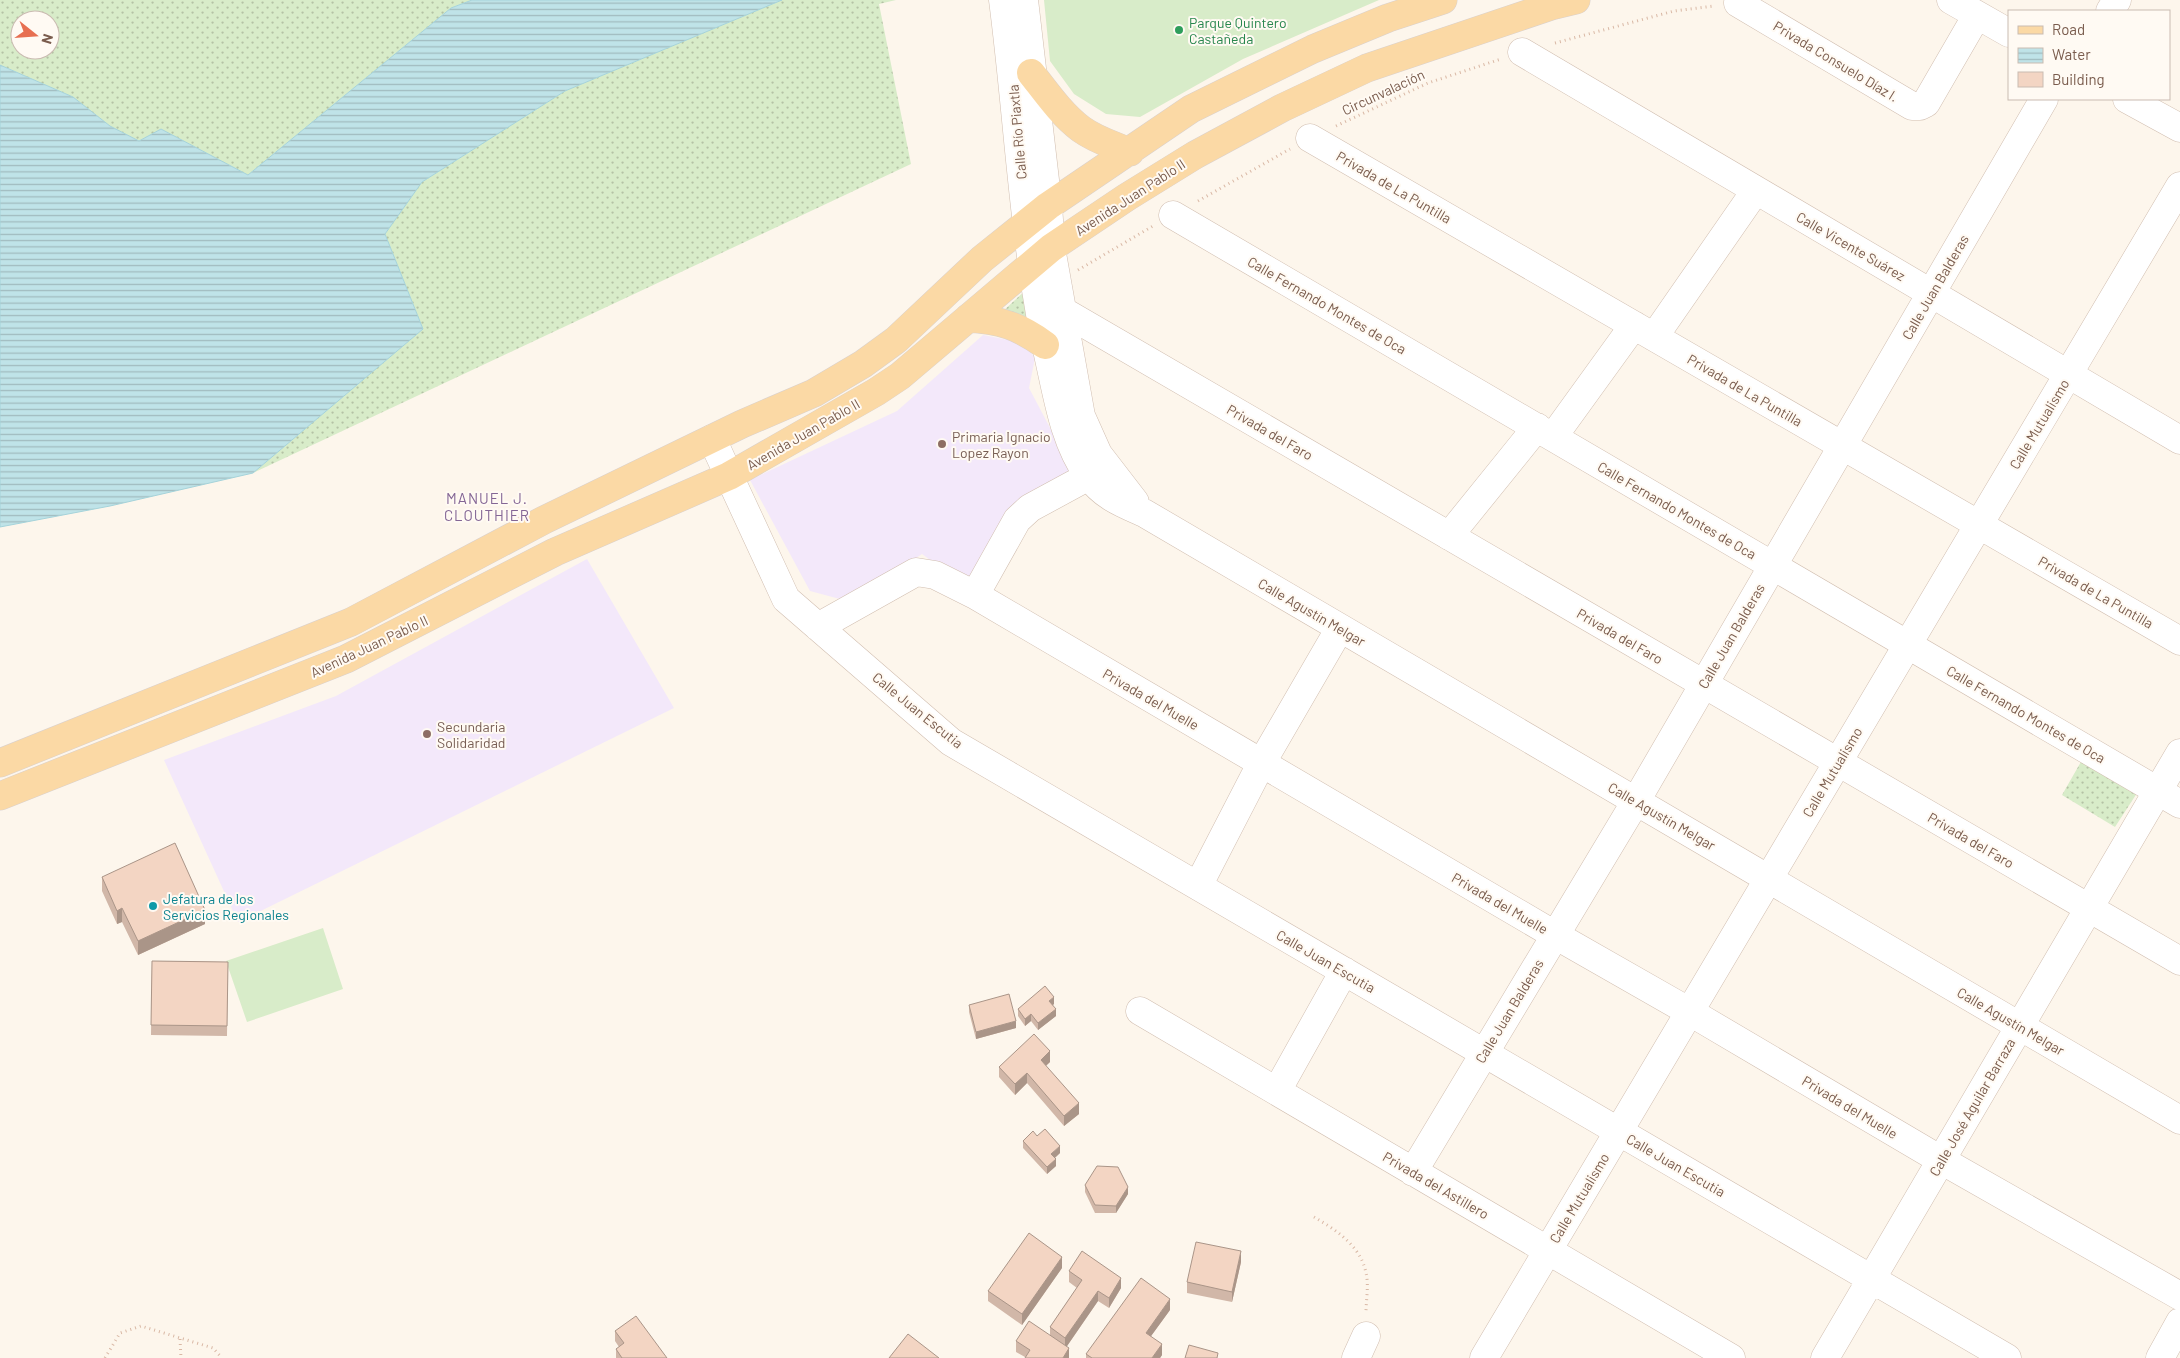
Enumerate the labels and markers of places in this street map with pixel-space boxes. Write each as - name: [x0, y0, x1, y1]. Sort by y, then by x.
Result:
- place label: Parque Quintero Castañeda: [1189, 14, 1287, 47]
- marker: Parque Quintero Castañeda: [1173, 24, 1185, 36]
- place label: Primaria Ignacio Lopez Rayon: [952, 428, 1051, 461]
- marker: Primaria Ignacio Lopez Rayon: [936, 438, 948, 450]
- place label: Secundaria Solidaridad: [437, 718, 506, 751]
- marker: Secundaria Solidaridad: [421, 728, 433, 740]
- place label: Jefatura de los Servicios Regionales: [163, 890, 289, 923]
- marker: Jefatura de los Servicios Regionales: [147, 900, 159, 912]

